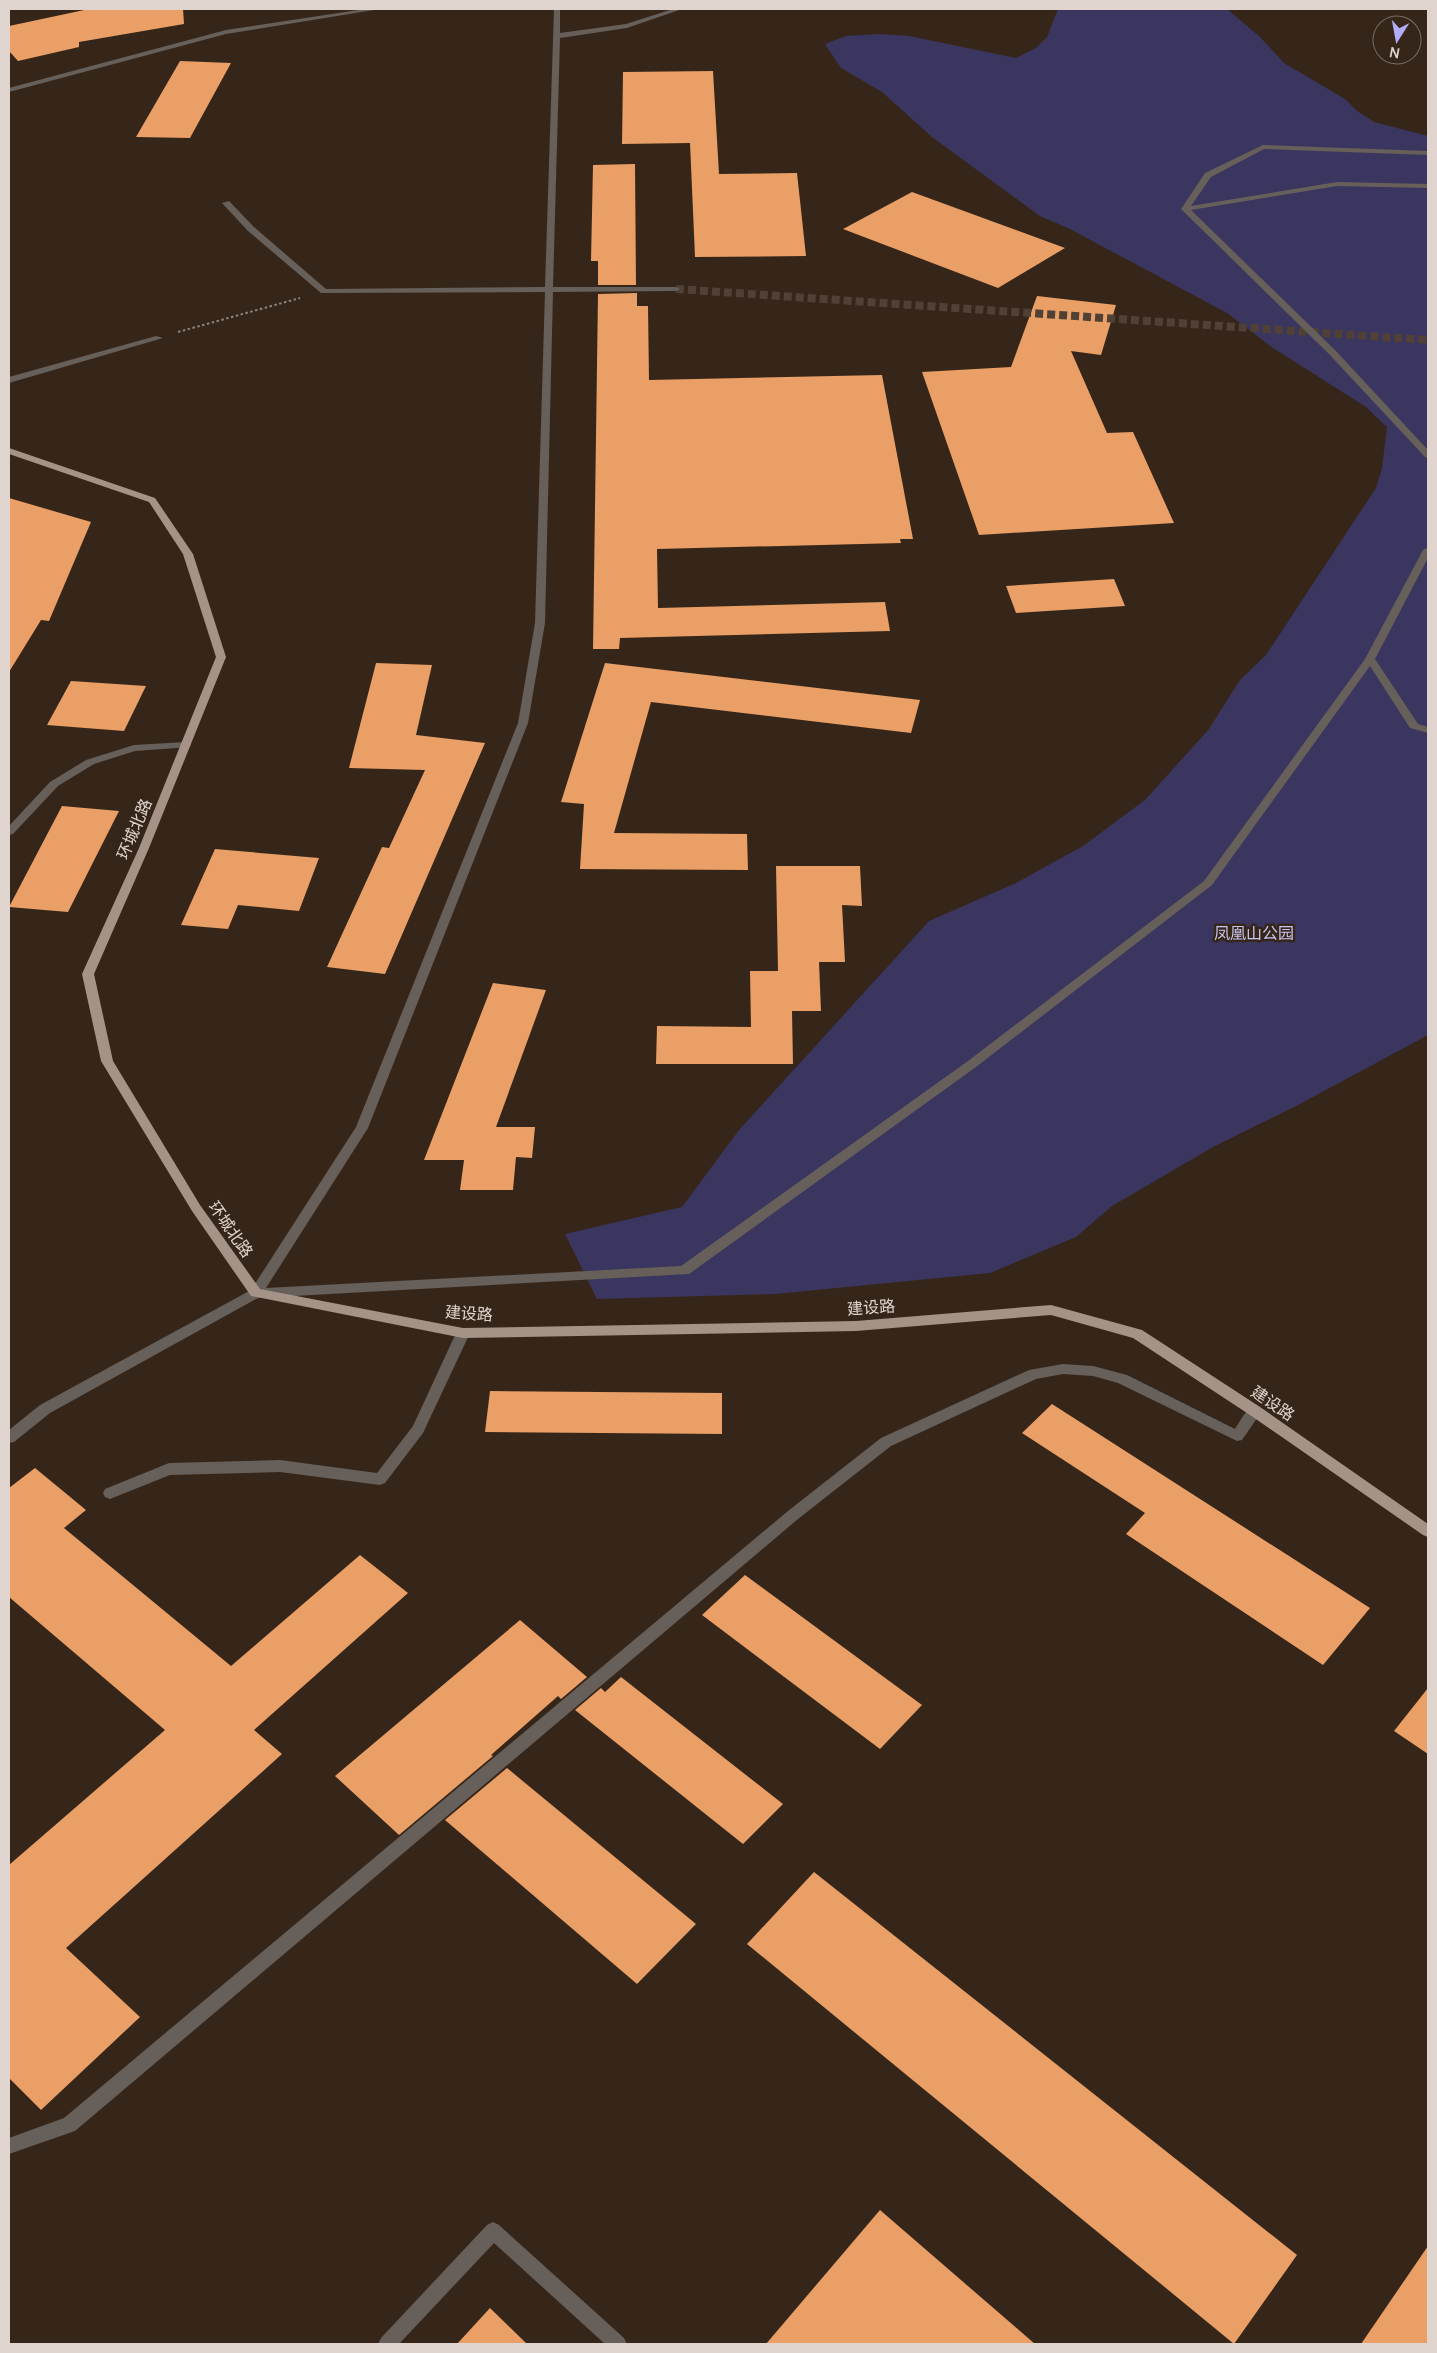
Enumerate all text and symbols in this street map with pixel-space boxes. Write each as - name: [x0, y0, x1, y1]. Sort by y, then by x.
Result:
- north arrow: [1372, 15, 1422, 65]
- text: N: [1388, 43, 1401, 64]
- street label: 环城北路: [111, 795, 157, 863]
- park label: 凤凰山公园: [1214, 922, 1294, 944]
- street label: 环城北路: [204, 1196, 258, 1262]
- street label: 建设路: [846, 1294, 896, 1320]
- street label: 建设路: [444, 1300, 494, 1326]
- street label: 建设路: [1247, 1380, 1299, 1426]

